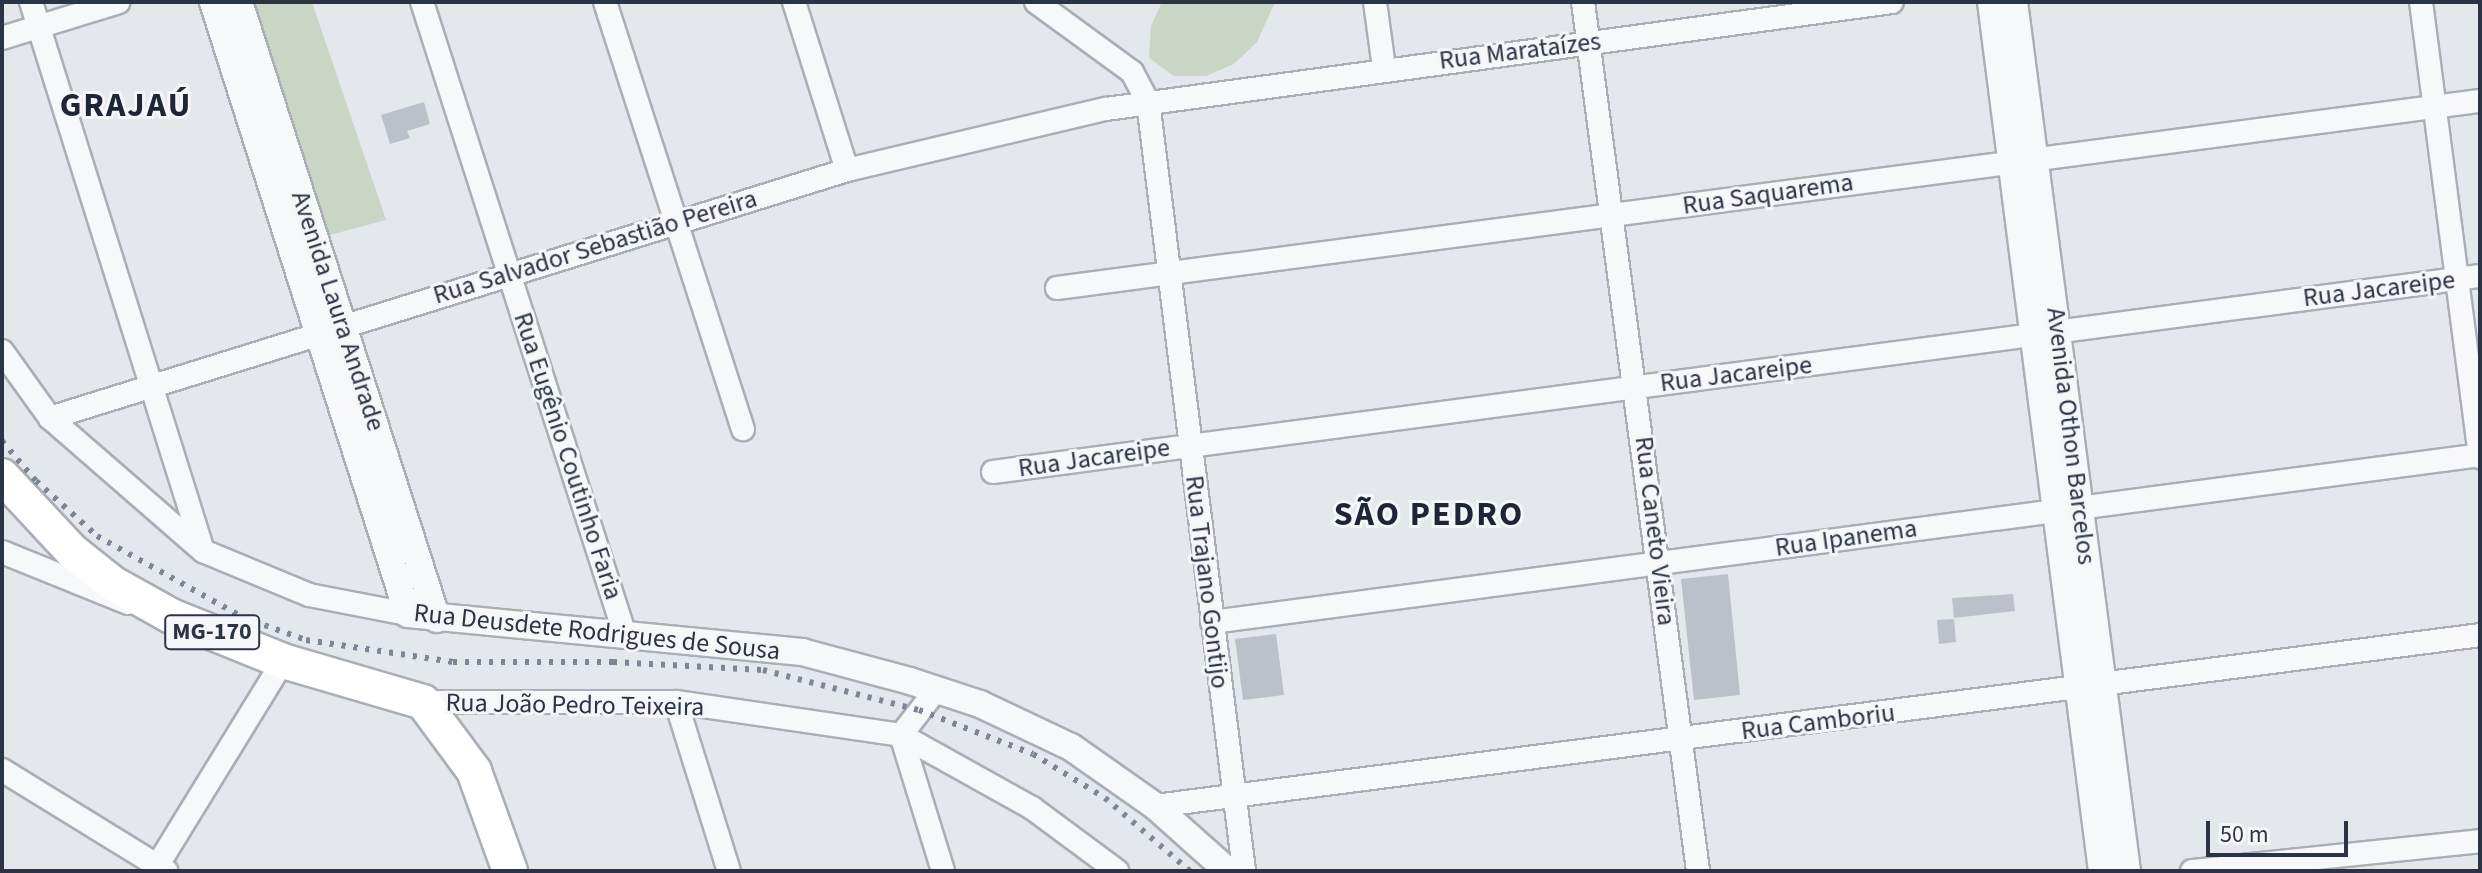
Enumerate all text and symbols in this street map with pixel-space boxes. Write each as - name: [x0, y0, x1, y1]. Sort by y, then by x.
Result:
- street label: Rua Marataízes: [1437, 26, 1603, 76]
- district label: GRAJAÚ: [60, 86, 192, 126]
- street label: Rua Saquarema: [1681, 167, 1855, 221]
- street label: Rua Salvador Sebastião Pereira: [429, 183, 761, 311]
- street label: Avenida Laura Andrade: [284, 187, 392, 435]
- street label: Rua Jacareipe: [2301, 264, 2457, 314]
- street label: Avenida Othon Barcelos: [2040, 306, 2102, 566]
- street label: Rua Eugênio Coutinho Faria: [507, 308, 629, 604]
- street label: Rua Jacareipe: [1658, 349, 1814, 399]
- street label: Rua Jacareipe: [1016, 432, 1172, 484]
- street label: Rua Caneto Vieira: [1628, 435, 1682, 627]
- street label: Rua Trajano Gontijo: [1178, 474, 1236, 690]
- district label: SÃO PEDRO: [1334, 495, 1524, 535]
- street label: Rua Ipanema: [1773, 513, 1919, 563]
- street label: Rua Deusdete Rodrigues de Sousa: [412, 597, 782, 667]
- road number: MG-170: [164, 612, 260, 652]
- street label: Rua João Pedro Teixeira: [445, 687, 705, 723]
- street label: Rua Camboriu: [1739, 697, 1897, 747]
- scale bar: [2210, 805, 2352, 855]
- text: 50 m: [2220, 817, 2269, 852]

